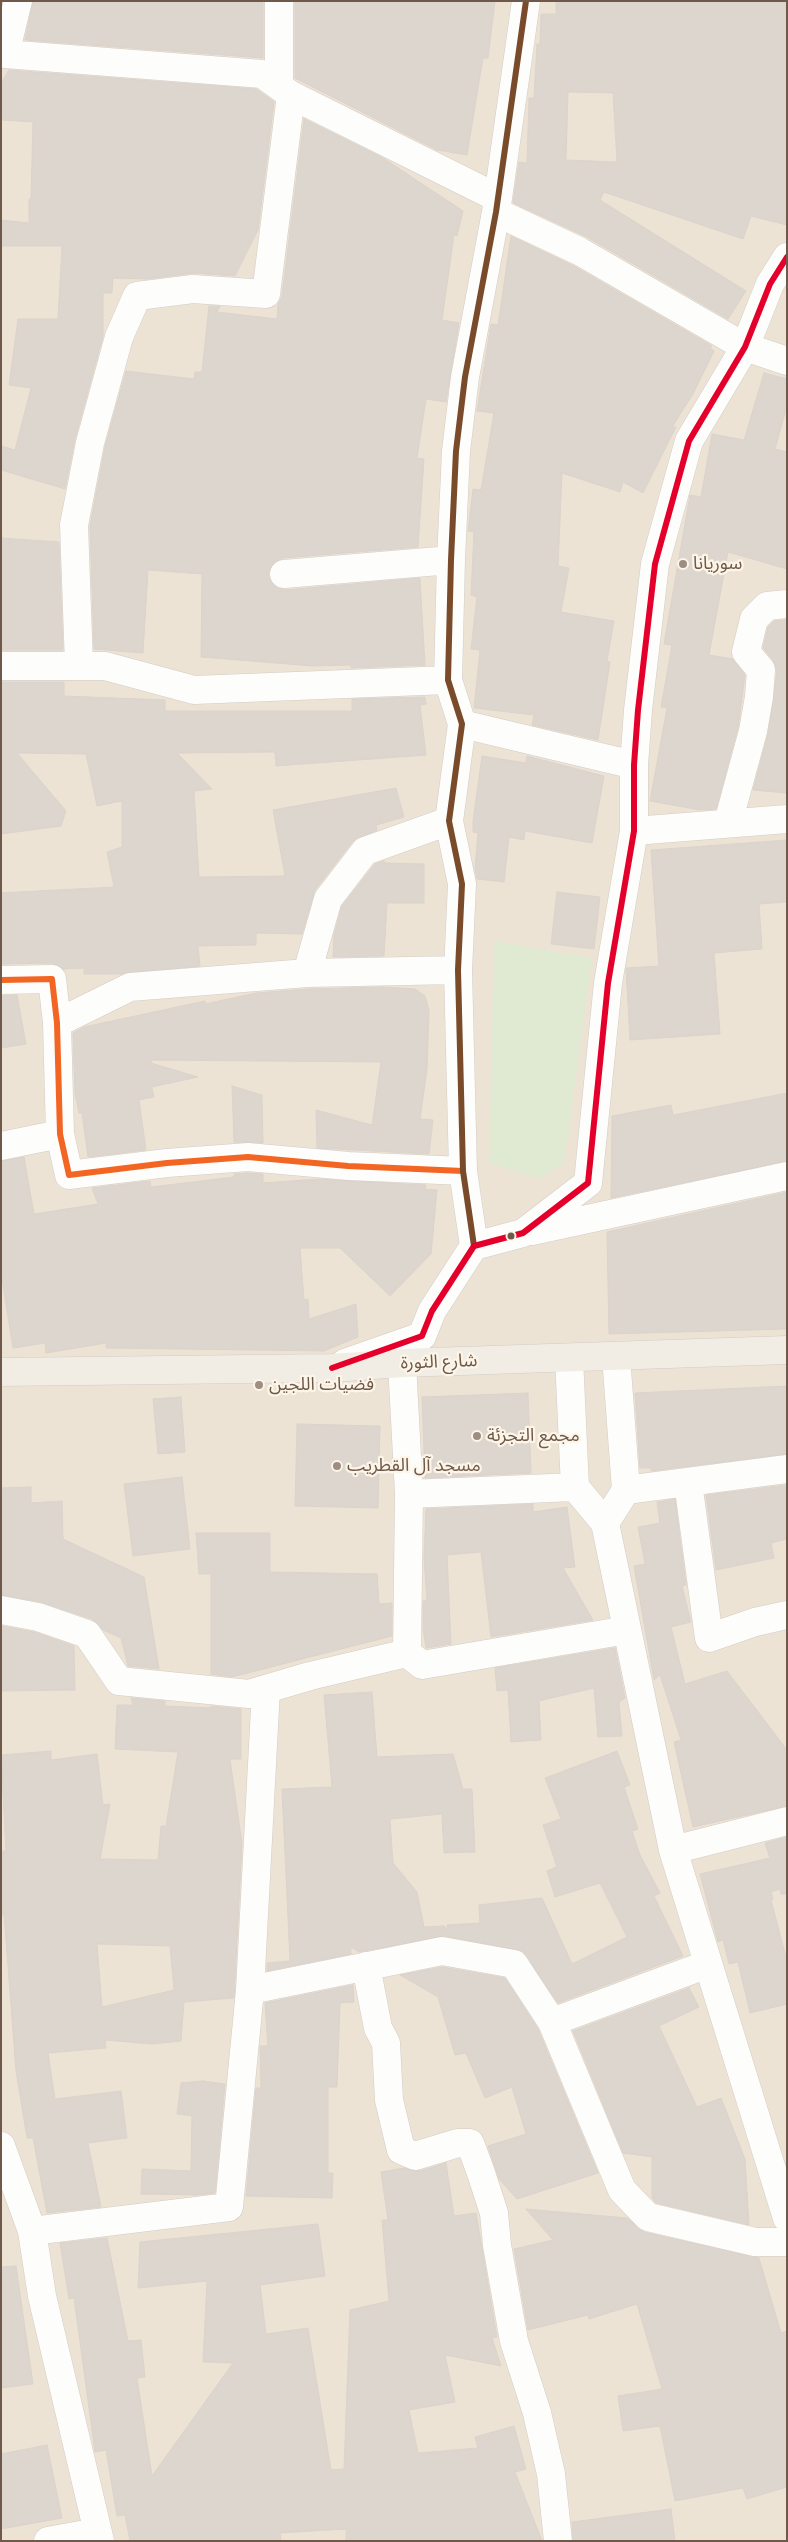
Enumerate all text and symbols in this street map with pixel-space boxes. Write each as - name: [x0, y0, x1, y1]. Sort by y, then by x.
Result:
- place label: سوريانا: [693, 553, 742, 575]
- marker: سوريانا: [677, 558, 689, 570]
- unlabelled marker: [506, 1231, 516, 1241]
- street label: شارع الثورة: [400, 1350, 478, 1374]
- place label: فضيات اللجين: [269, 1374, 374, 1396]
- marker: فضيات اللجين: [253, 1379, 265, 1391]
- place label: مجمع التجزئة: [487, 1425, 580, 1447]
- marker: مجمع التجزئة: [471, 1430, 483, 1442]
- place label: مسجد آل القطريب: [347, 1455, 481, 1477]
- marker: مسجد آل القطريب: [331, 1460, 343, 1472]

